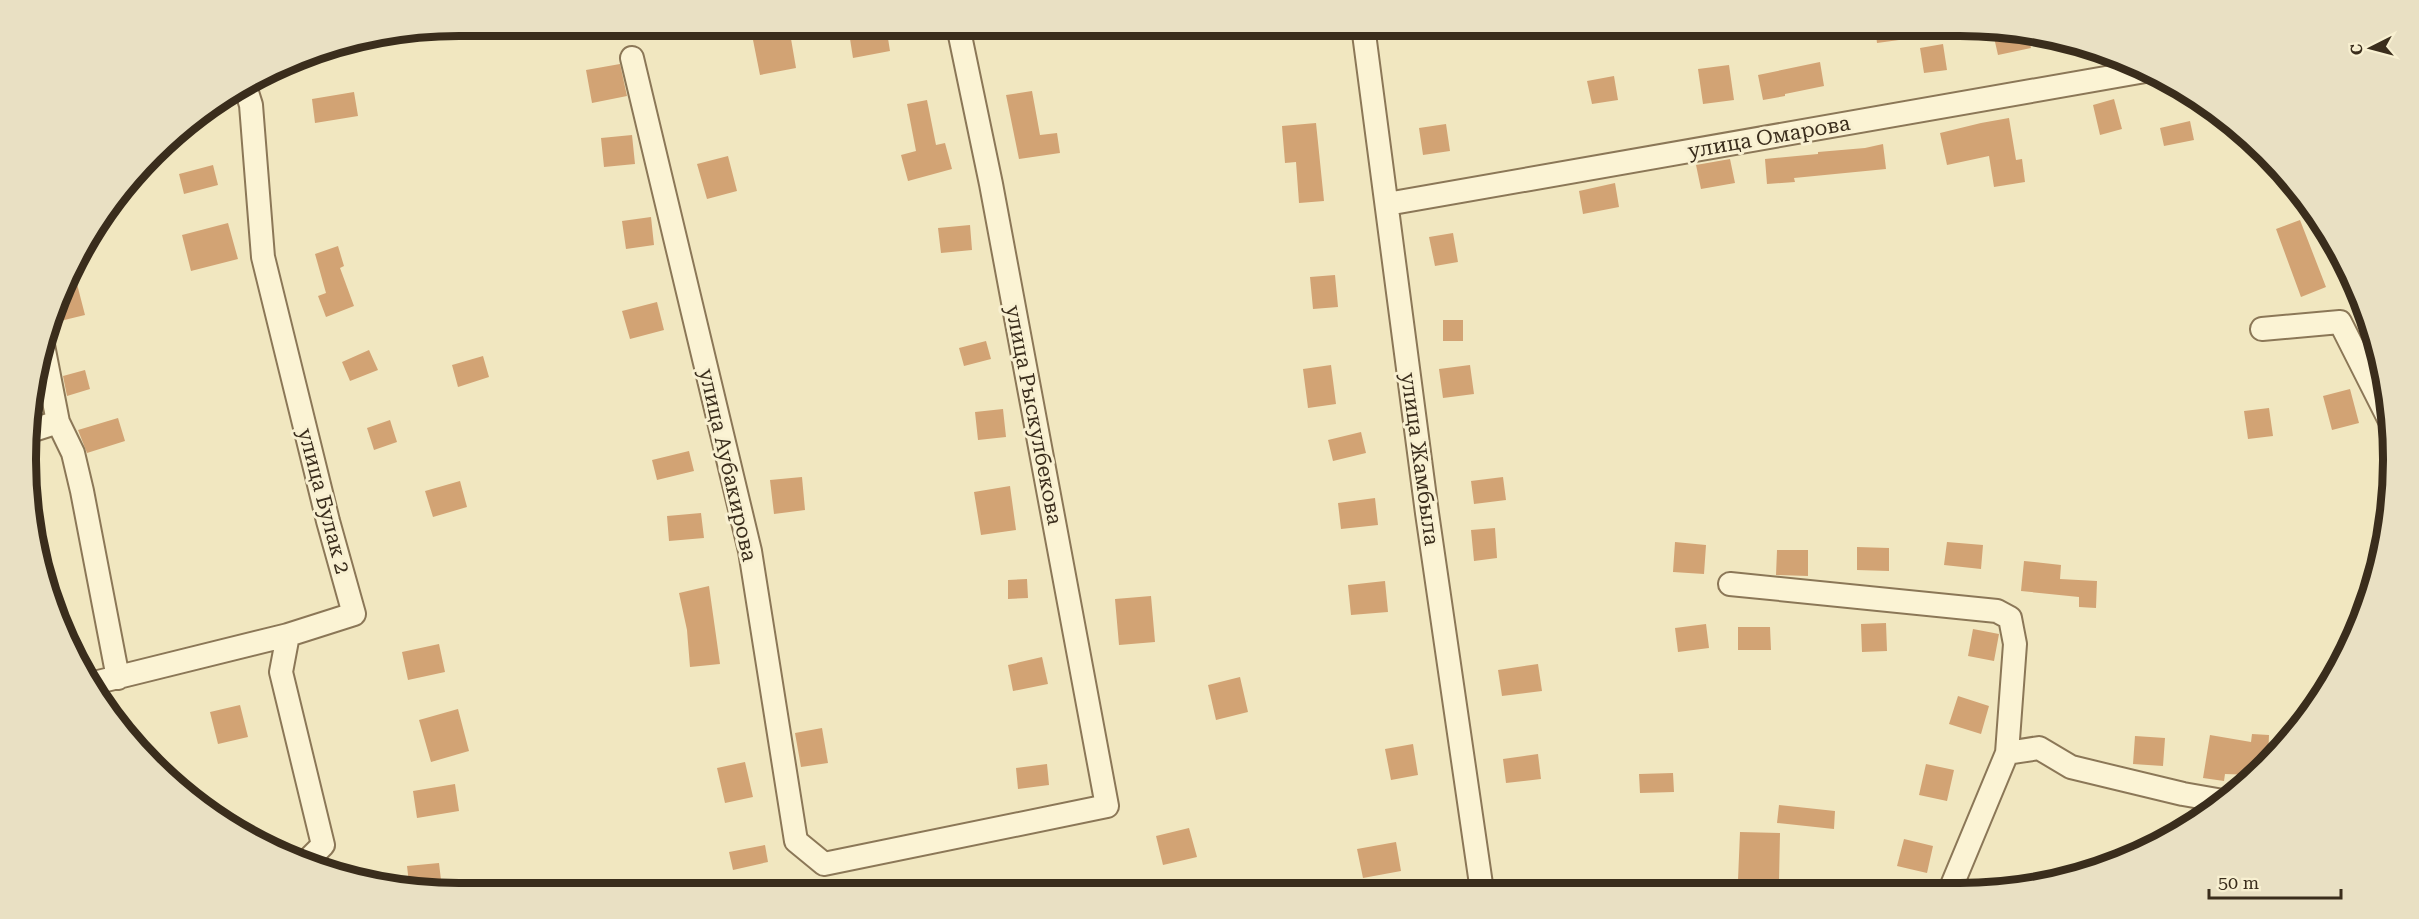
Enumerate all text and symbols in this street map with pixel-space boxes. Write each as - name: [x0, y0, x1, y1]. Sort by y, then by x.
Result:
- north arrow: [2341, 18, 2401, 78]
- text: С: [2347, 43, 2367, 56]
- street label: улица Омарова: [1686, 111, 1853, 163]
- street label: улица Рыскулбекова: [1001, 303, 1067, 527]
- street label: улица Аубакирова: [694, 366, 762, 564]
- street label: улица Жамбыла: [1396, 371, 1444, 548]
- street label: улица Булак 2: [293, 426, 355, 576]
- scale bar: [2209, 862, 2341, 900]
- text: 50 m: [2218, 872, 2259, 893]

